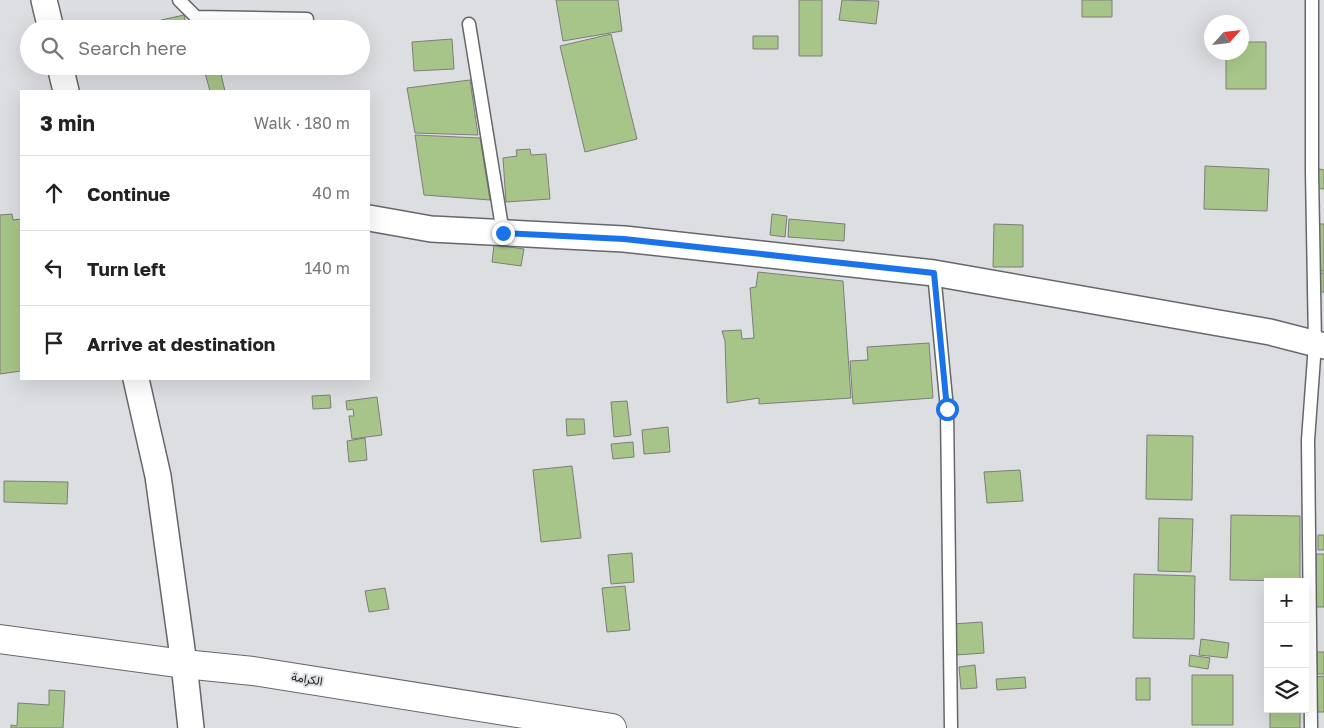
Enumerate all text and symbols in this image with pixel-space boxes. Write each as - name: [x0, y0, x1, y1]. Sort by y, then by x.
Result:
- north arrow: [1204, 15, 1249, 60]
- search box: [20, 20, 370, 75]
- icon: search: [38, 34, 66, 62]
- text: Search here: [78, 36, 187, 59]
- text: 3 min: [40, 110, 95, 136]
- text: Walk · 180 m: [254, 113, 350, 133]
- icon: ahead: [40, 179, 68, 207]
- text: Continue: [87, 182, 170, 205]
- text: 40 m: [312, 183, 350, 203]
- route end: [492, 222, 515, 245]
- icon: left: [40, 254, 68, 282]
- text: Turn left: [87, 257, 166, 280]
- text: 140 m: [304, 258, 350, 278]
- icon: arrive: [40, 329, 68, 357]
- text: Arrive at destination: [87, 332, 275, 355]
- route start: [936, 398, 959, 421]
- map controls: [1264, 578, 1309, 713]
- button: +: [1264, 578, 1309, 623]
- button: −: [1264, 623, 1309, 668]
- button: layers: [1264, 668, 1309, 713]
- street label: الكرامة: [290, 669, 324, 689]

